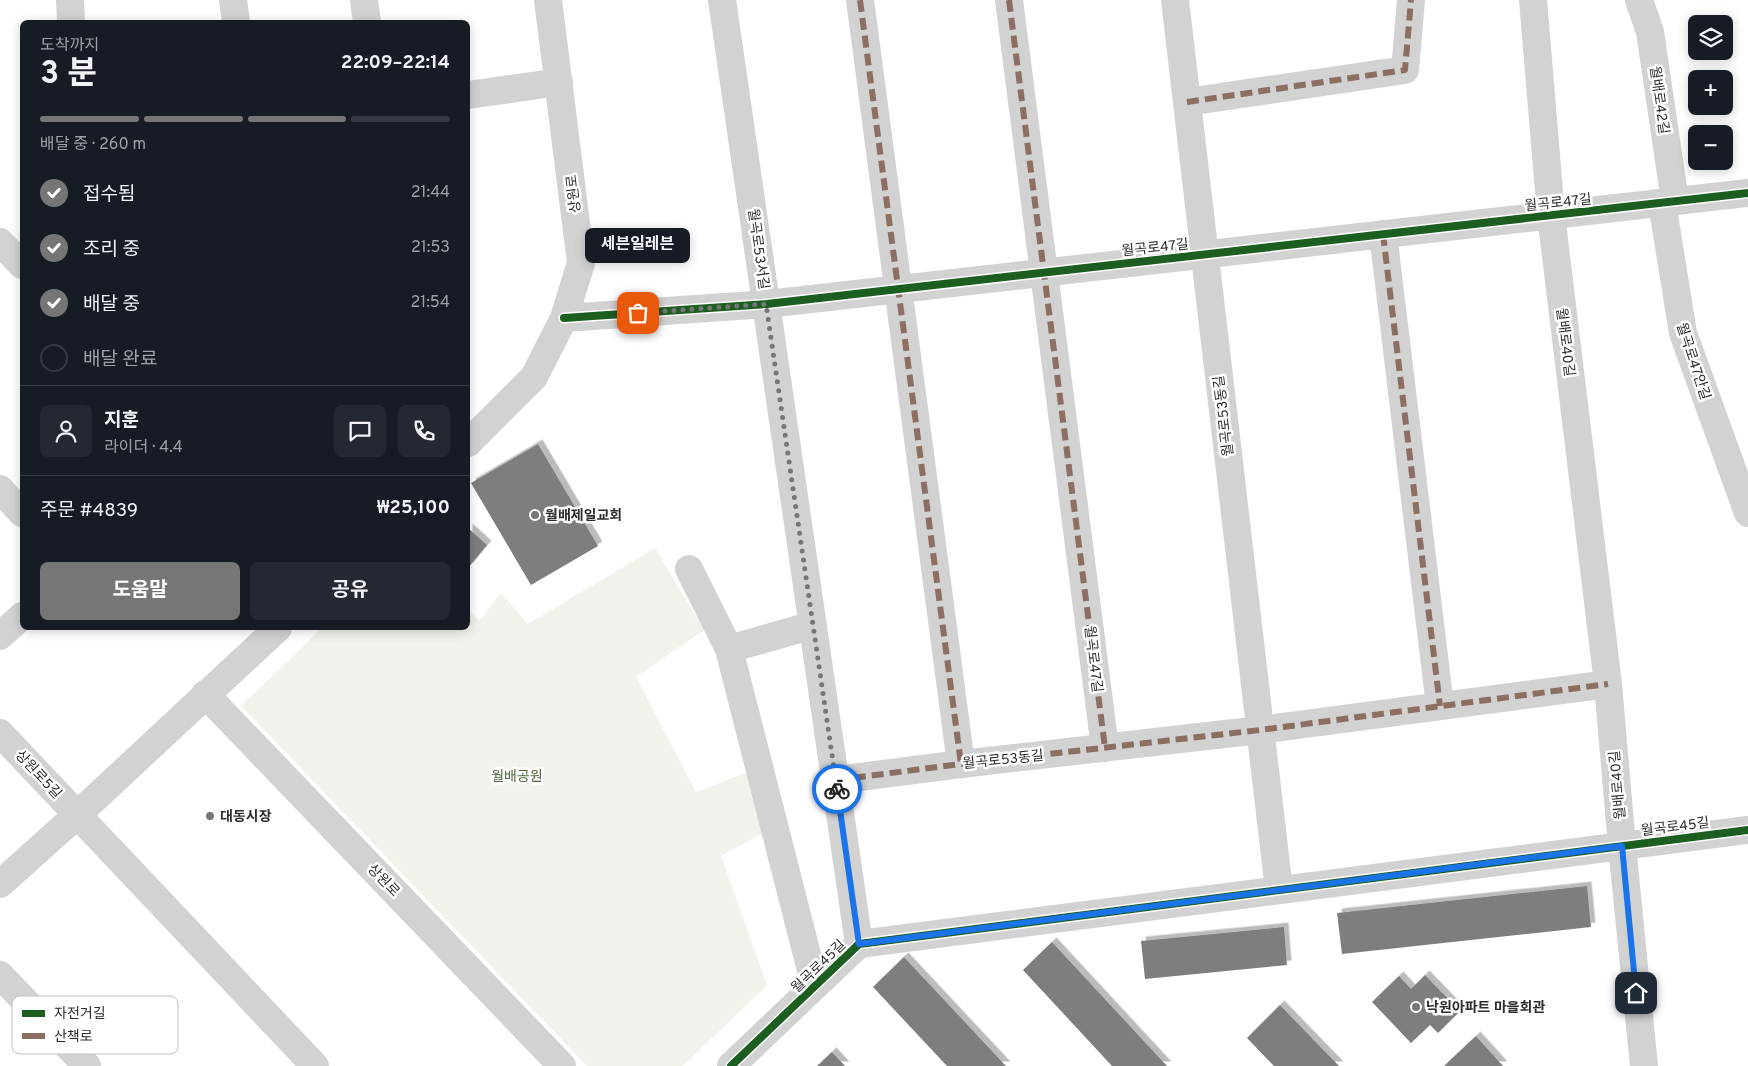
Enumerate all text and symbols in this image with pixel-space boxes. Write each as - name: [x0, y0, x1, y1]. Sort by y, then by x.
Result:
- map controls: [1688, 15, 1733, 170]
- button: layers: [1688, 15, 1733, 60]
- text: 도착까지: [40, 36, 99, 56]
- text: 22:09–22:14: [341, 51, 450, 75]
- text: 3 분: [40, 55, 97, 95]
- street label: 월배로42길: [1645, 65, 1672, 135]
- button: +: [1688, 70, 1733, 115]
- button: −: [1688, 125, 1733, 170]
- text: 배달 중 · 260 m: [40, 135, 146, 155]
- street label: 상원로: [564, 173, 585, 214]
- icon: check: [40, 179, 68, 207]
- text: 접수됨: [83, 183, 135, 207]
- text: 21:44: [411, 183, 450, 203]
- street label: 월곡로47길: [1524, 192, 1593, 215]
- street label: 월곡로53서길: [743, 208, 772, 291]
- callout: 세븐일레븐: [586, 228, 690, 263]
- icon: check: [40, 234, 68, 262]
- text: 세븐일레븐: [601, 235, 674, 255]
- street label: 월곡로47길: [1121, 237, 1190, 260]
- text: 조리 중: [83, 238, 140, 262]
- text: 21:53: [411, 238, 450, 258]
- icon: check: [40, 289, 68, 317]
- pin: [617, 292, 659, 334]
- text: 배달 중: [83, 293, 140, 317]
- text: 21:54: [410, 293, 450, 313]
- icon: bag: [624, 299, 652, 327]
- street label: 월배로40길: [1552, 307, 1577, 378]
- street label: 월곡로47안길: [1672, 321, 1713, 402]
- text: 배달 완료: [83, 348, 157, 372]
- street label: 월곡로53동길: [1211, 374, 1238, 457]
- button: person: [40, 405, 92, 457]
- button: chat: [334, 405, 386, 457]
- button: phone: [398, 405, 450, 457]
- text: 지훈: [104, 409, 139, 433]
- text: 라이더 · 4.4: [104, 438, 183, 458]
- text: ₩25,100: [377, 496, 450, 520]
- text: 주문 #4839: [40, 499, 138, 523]
- place label: 월배제일교회: [545, 508, 622, 525]
- marker: 월배제일교회: [529, 509, 541, 521]
- button: 도움말: [40, 562, 240, 620]
- button: 공유: [250, 562, 450, 620]
- street label: 월곡로47길: [1080, 625, 1105, 694]
- street label: 상원로5길: [11, 747, 65, 803]
- street label: 월곡로53동길: [962, 748, 1045, 773]
- street label: 월배로40길: [1607, 750, 1630, 820]
- courier: [812, 764, 862, 814]
- park label: 월배공원: [491, 769, 543, 786]
- icon: bike: [823, 775, 851, 803]
- place label: 대동시장: [220, 809, 272, 826]
- marker: 대동시장: [204, 810, 216, 822]
- street label: 월곡로45길: [1640, 815, 1710, 840]
- street label: 상원로: [363, 861, 403, 901]
- street label: 월곡로45길: [788, 937, 850, 997]
- pin: [1615, 972, 1657, 1014]
- icon: home: [1622, 979, 1650, 1007]
- legend: [12, 996, 178, 1054]
- place label: 낙원아파트 마을회관: [1426, 1000, 1546, 1017]
- marker: 낙원아파트 마을회관: [1410, 1001, 1422, 1013]
- text: 자전거길: [54, 1006, 106, 1023]
- text: 산책로: [54, 1029, 93, 1046]

